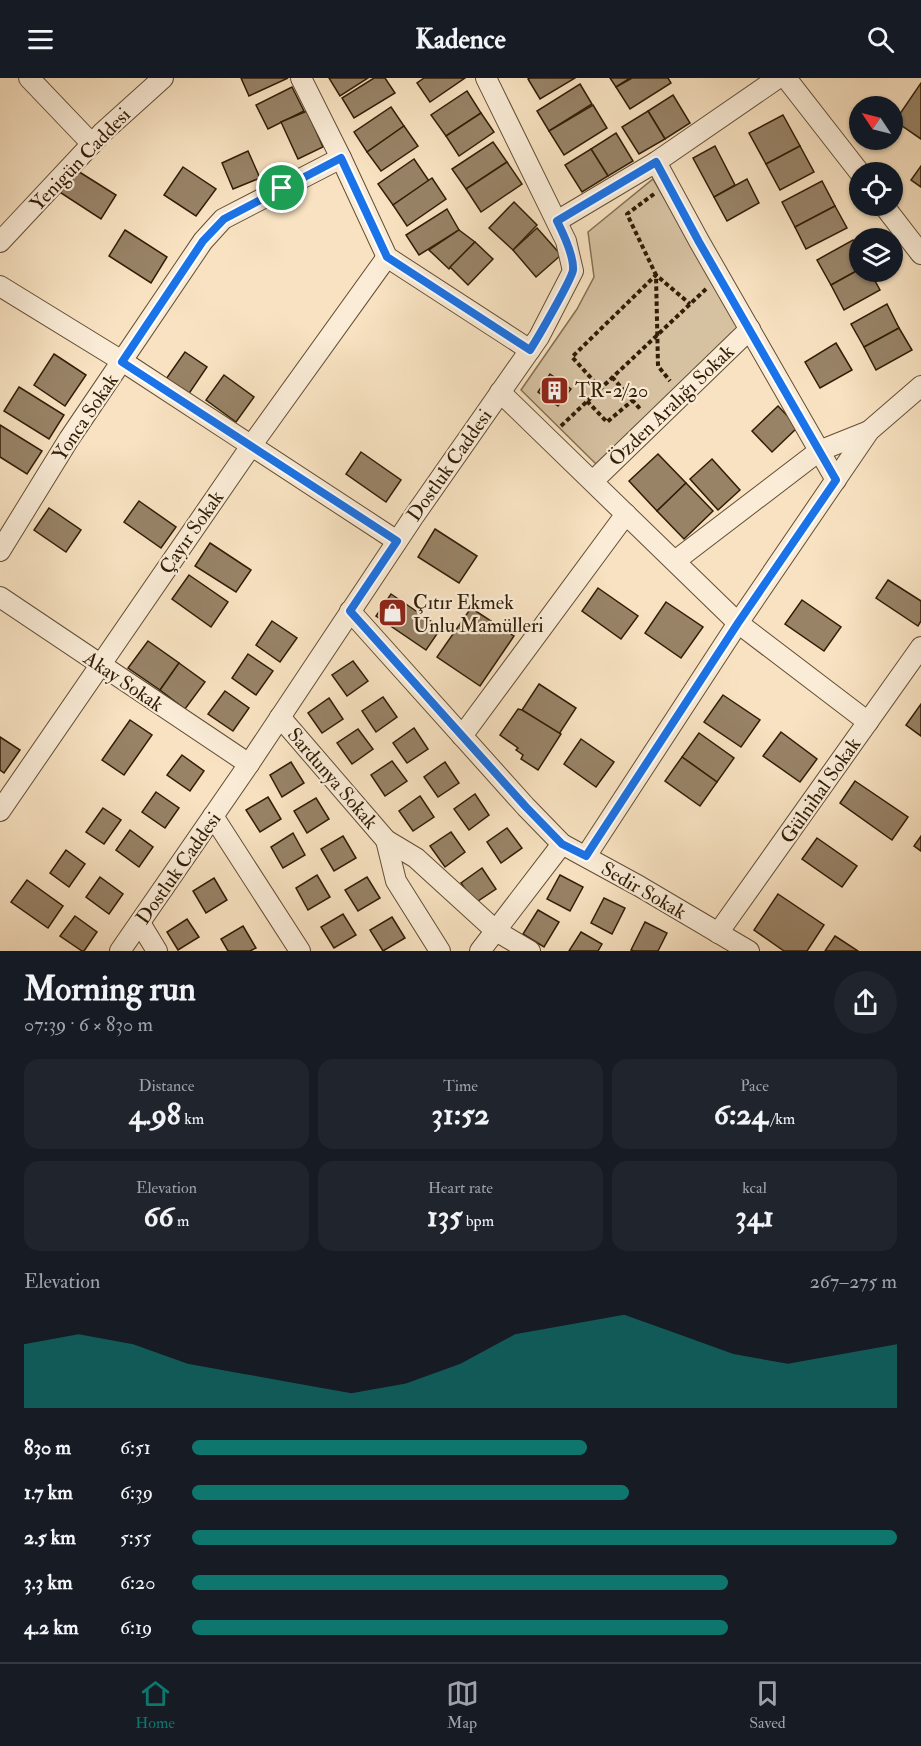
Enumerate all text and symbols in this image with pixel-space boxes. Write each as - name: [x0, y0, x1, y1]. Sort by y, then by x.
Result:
- icon: menu: [24, 23, 57, 56]
- text: Kadence: [415, 23, 506, 56]
- icon: search: [864, 23, 897, 56]
- north arrow: [849, 96, 903, 150]
- map controls: [849, 96, 903, 282]
- street label: Yenigün Caddesi: [25, 103, 136, 216]
- pin: [256, 162, 307, 213]
- button: locate: [849, 162, 903, 216]
- icon: arrive: [265, 171, 298, 204]
- button: layers: [849, 228, 903, 282]
- street label: Özden Aralığı Sokak: [603, 339, 740, 472]
- street label: Yonca Sokak: [47, 368, 124, 466]
- building icon: TR-2/20: [538, 374, 570, 406]
- place label: TR-2/20: [575, 378, 648, 403]
- street label: Dostluk Caddesi: [401, 404, 497, 526]
- street label: Çayır Sokak: [154, 485, 229, 579]
- place label: Çıtır Ekmek Unlu Mamülleri: [413, 590, 544, 638]
- shop icon: Çıtır Ekmek Unlu Mamülleri: [376, 597, 408, 629]
- street label: Akay Sokak: [78, 645, 169, 717]
- street label: Sardunya Sokak: [282, 723, 384, 834]
- street label: Gülnihal Sokak: [775, 732, 866, 848]
- street label: Dostluk Caddesi: [130, 807, 226, 929]
- street label: Sedir Sokak: [597, 856, 691, 925]
- text: Morning run: [24, 969, 196, 1010]
- button: share: [834, 971, 897, 1034]
- text: 07:39 · 6 × 830 m: [24, 1012, 153, 1037]
- text: Distance: [139, 1076, 194, 1096]
- text: Time: [443, 1076, 478, 1096]
- text: Pace: [740, 1076, 769, 1096]
- text: 4.98: [129, 1096, 181, 1133]
- text: 31:52: [432, 1096, 489, 1133]
- text: 6:24: [714, 1096, 768, 1133]
- text: km: [181, 1109, 204, 1129]
- text: /km: [768, 1109, 795, 1129]
- text: Elevation: [136, 1178, 197, 1198]
- text: Heart rate: [428, 1178, 493, 1198]
- text: kcal: [742, 1178, 767, 1198]
- text: 66: [143, 1198, 174, 1235]
- text: 135: [427, 1198, 462, 1235]
- text: 341: [735, 1198, 774, 1235]
- text: m: [174, 1211, 190, 1231]
- text: bpm: [462, 1211, 494, 1231]
- text: Elevation: [24, 1269, 100, 1294]
- text: 267–275 m: [810, 1269, 897, 1294]
- text: 830 m: [24, 1435, 71, 1460]
- text: 6:51: [120, 1435, 151, 1460]
- text: 1.7 km: [24, 1480, 73, 1505]
- text: 6:39: [120, 1480, 153, 1505]
- text: 2.5 km: [24, 1525, 76, 1550]
- text: 5:55: [120, 1525, 151, 1550]
- text: 3.3 km: [24, 1570, 72, 1595]
- text: 6:20: [120, 1570, 155, 1595]
- text: 4.2 km: [24, 1615, 78, 1640]
- text: 6:19: [120, 1615, 152, 1640]
- tab: Home: [135, 1677, 175, 1733]
- tab: Map: [446, 1677, 479, 1733]
- tab: Saved: [749, 1677, 786, 1733]

